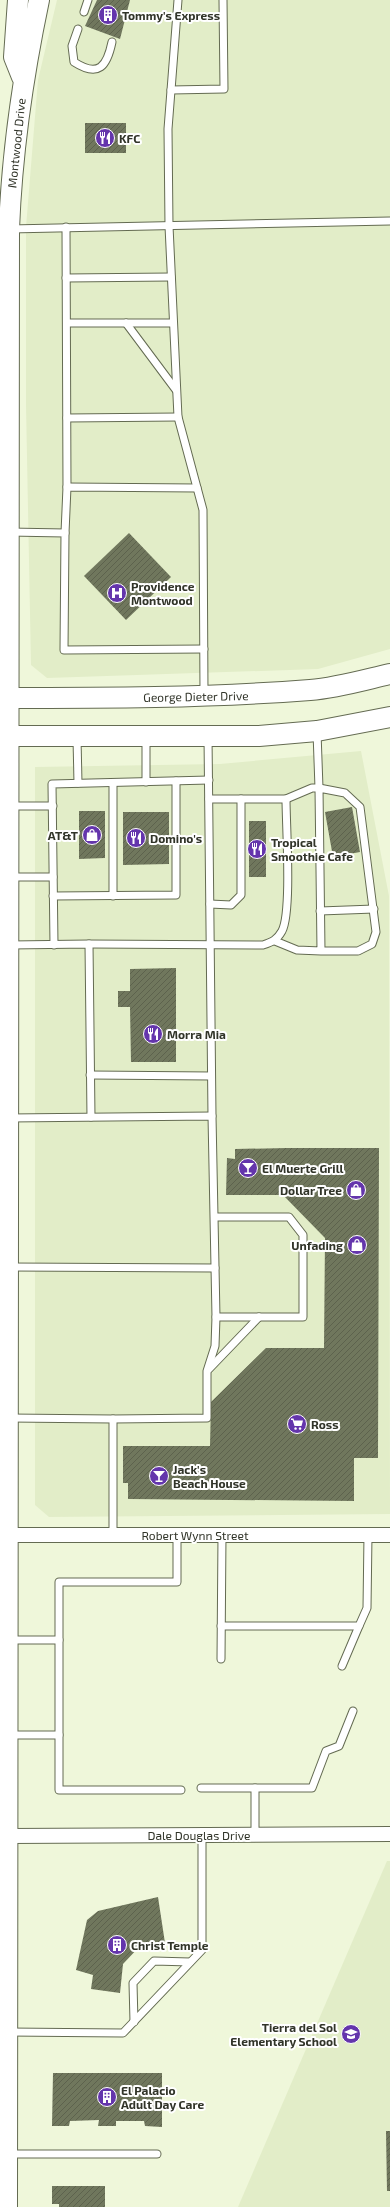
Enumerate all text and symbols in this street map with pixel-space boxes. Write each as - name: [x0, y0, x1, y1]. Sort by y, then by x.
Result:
- building icon: Tommy's Express: [97, 4, 119, 26]
- place label: Tommy's Express: [122, 8, 220, 23]
- street label: Montwood Drive: [4, 97, 28, 189]
- restaurant icon: KFC: [94, 127, 116, 149]
- place label: KFC: [119, 131, 140, 145]
- place label: Providence Montwood: [131, 579, 195, 607]
- hospital icon: Providence Montwood: [106, 582, 128, 604]
- street label: George Dieter Drive: [143, 688, 249, 704]
- shop icon: AT&T: [81, 824, 103, 846]
- restaurant icon: Domino's: [125, 827, 147, 849]
- place label: AT&T: [48, 828, 79, 842]
- place label: Domino's: [150, 831, 202, 845]
- place label: Tropical Smoothie Cafe: [271, 835, 353, 863]
- restaurant icon: Tropical Smoothie Cafe: [246, 838, 268, 860]
- restaurant icon: Morra Mia: [142, 1023, 164, 1045]
- place label: Morra Mia: [167, 1027, 226, 1041]
- bar icon: El Muerte Grill: [237, 1157, 259, 1179]
- place label: El Muerte Grill: [262, 1161, 344, 1175]
- shop icon: Dollar Tree: [345, 1179, 367, 1201]
- place label: Dollar Tree: [280, 1183, 342, 1197]
- shop icon: Unfading: [346, 1234, 368, 1256]
- place label: Unfading: [291, 1238, 343, 1252]
- supermarket icon: Ross: [286, 1413, 308, 1435]
- place label: Ross: [311, 1417, 339, 1431]
- place label: Jack's Beach House: [173, 1462, 246, 1490]
- bar icon: Jack's Beach House: [148, 1465, 170, 1487]
- street label: Robert Wynn Street: [141, 1528, 249, 1542]
- street label: Dale Douglas Drive: [148, 1828, 250, 1842]
- building icon: Christ Temple: [106, 1934, 128, 1956]
- place label: Christ Temple: [131, 1938, 209, 1952]
- place label: Tierra del Sol Elementary School: [230, 2020, 337, 2049]
- school or university icon: Tierra del Sol Elementary School: [340, 2023, 362, 2045]
- place label: El Palacio Adult Day Care: [121, 2083, 204, 2112]
- building icon: El Palacio Adult Day Care: [96, 2086, 118, 2108]

